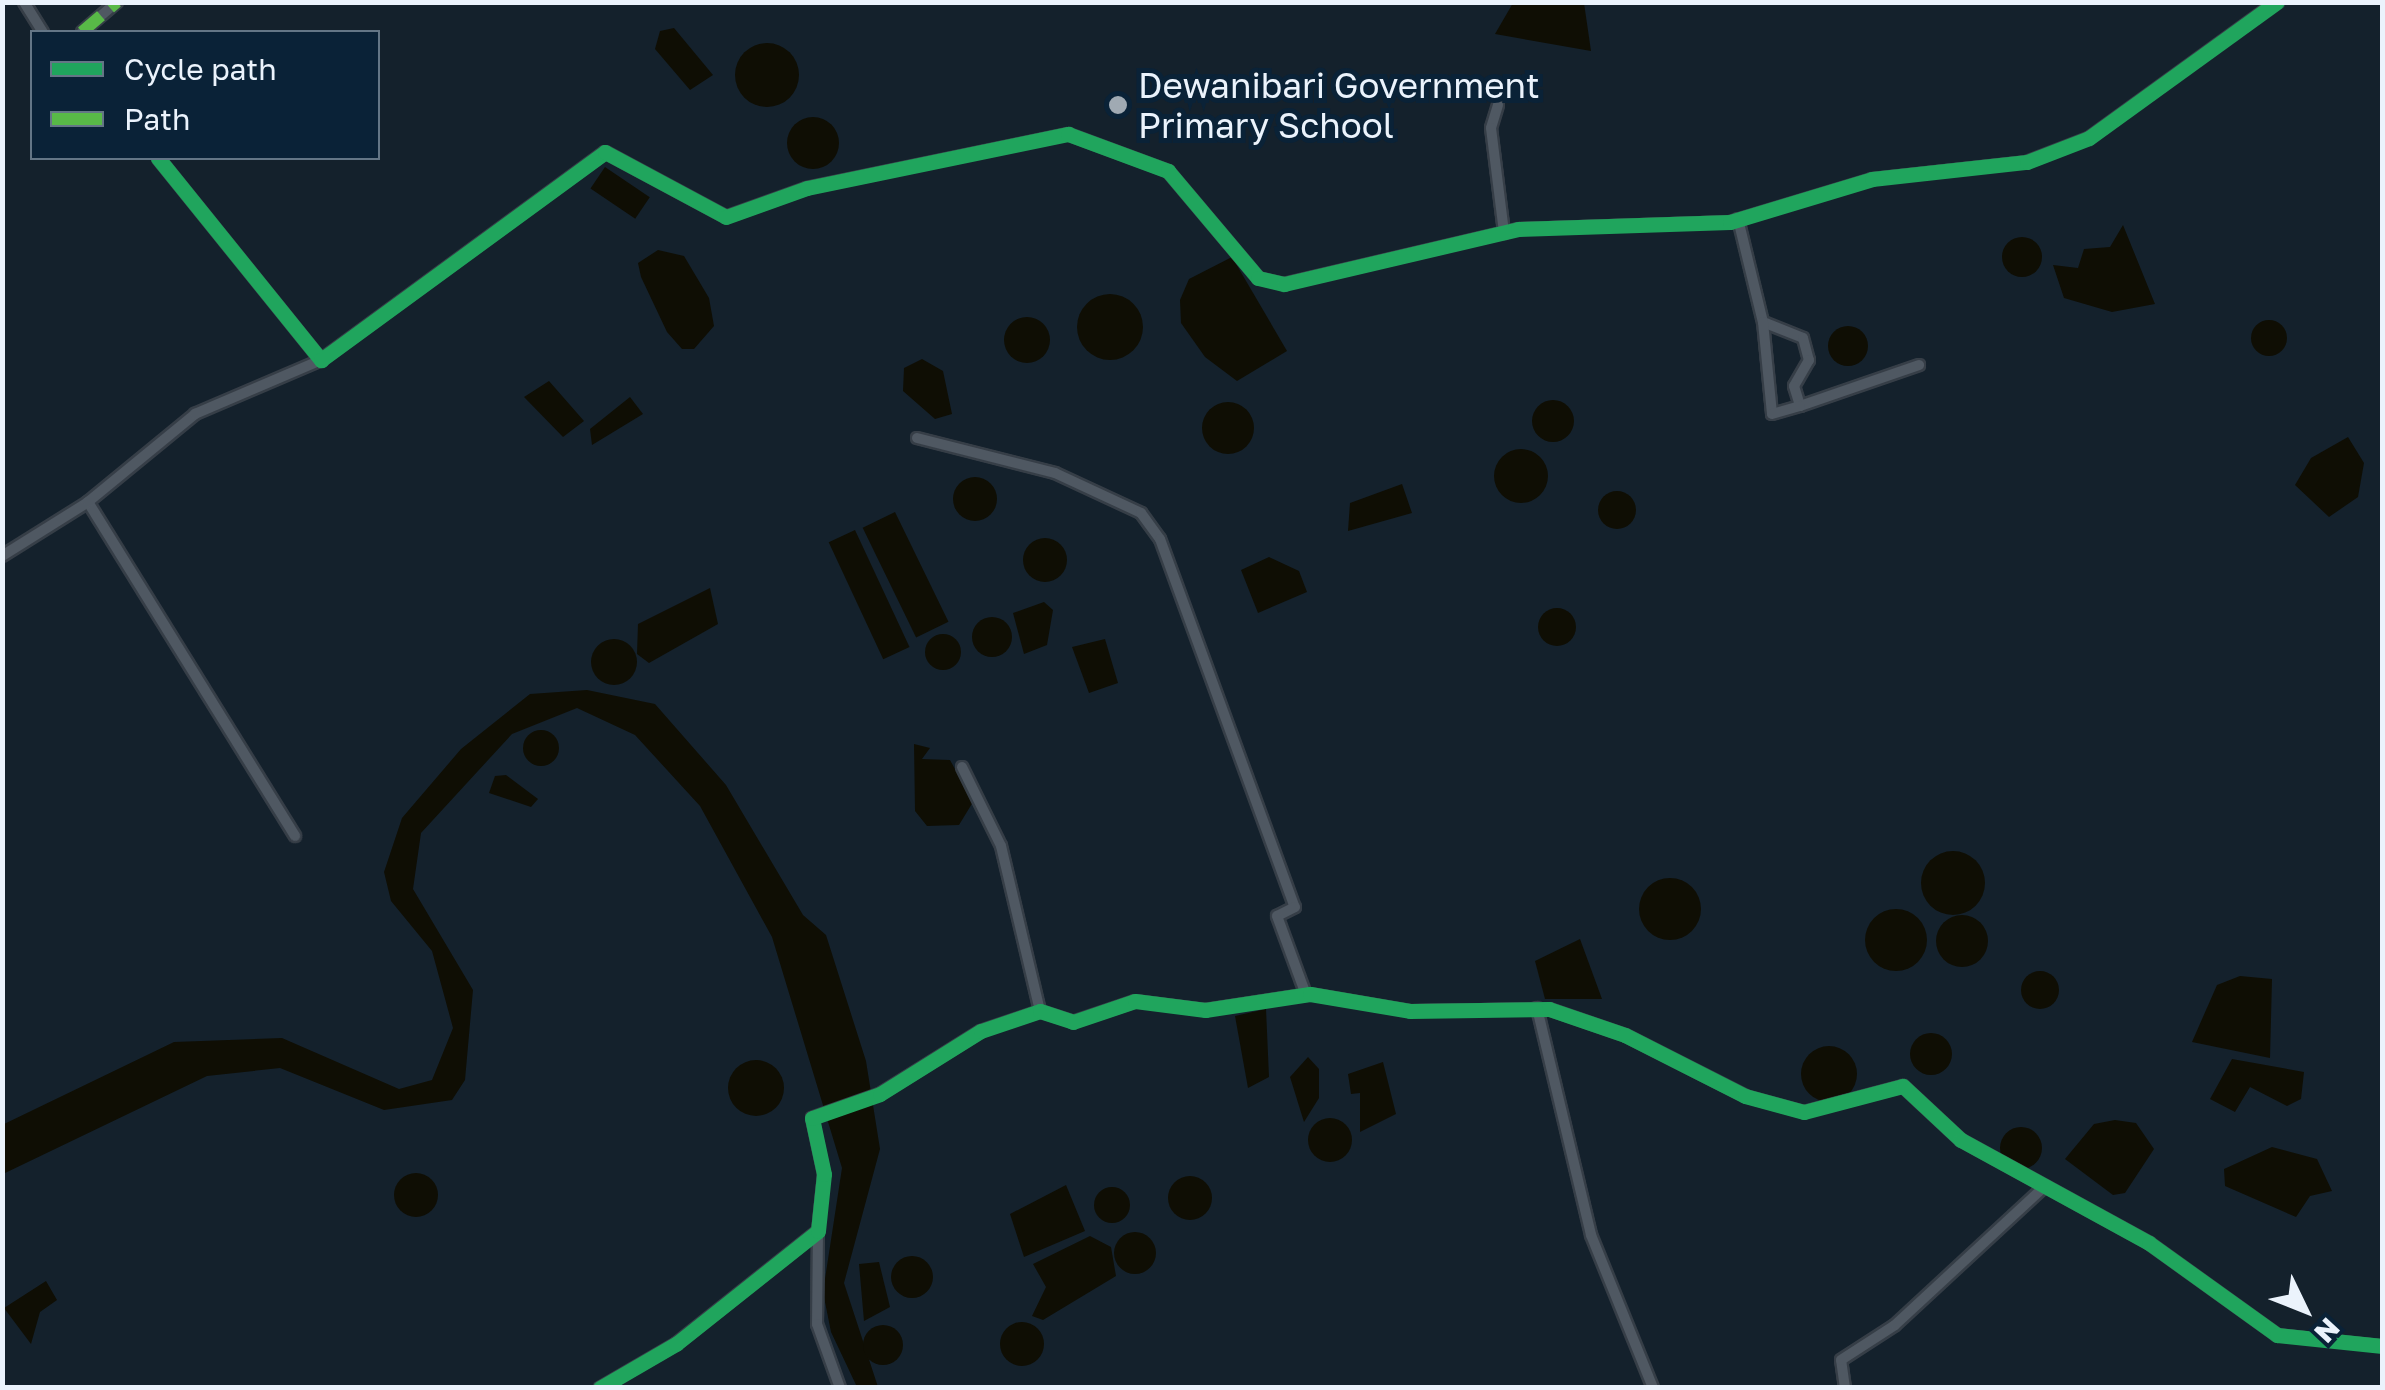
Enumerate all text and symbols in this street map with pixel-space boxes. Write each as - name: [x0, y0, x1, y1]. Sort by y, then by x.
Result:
- legend: [30, 30, 380, 160]
- text: Cycle path: [124, 51, 277, 87]
- place label: Dewanibari Government Primary School: [1138, 64, 1540, 146]
- marker: Dewanibari Government Primary School: [1107, 94, 1129, 116]
- text: Path: [124, 101, 190, 137]
- north arrow: [2255, 1260, 2355, 1360]
- text: N: [2308, 1312, 2347, 1350]

